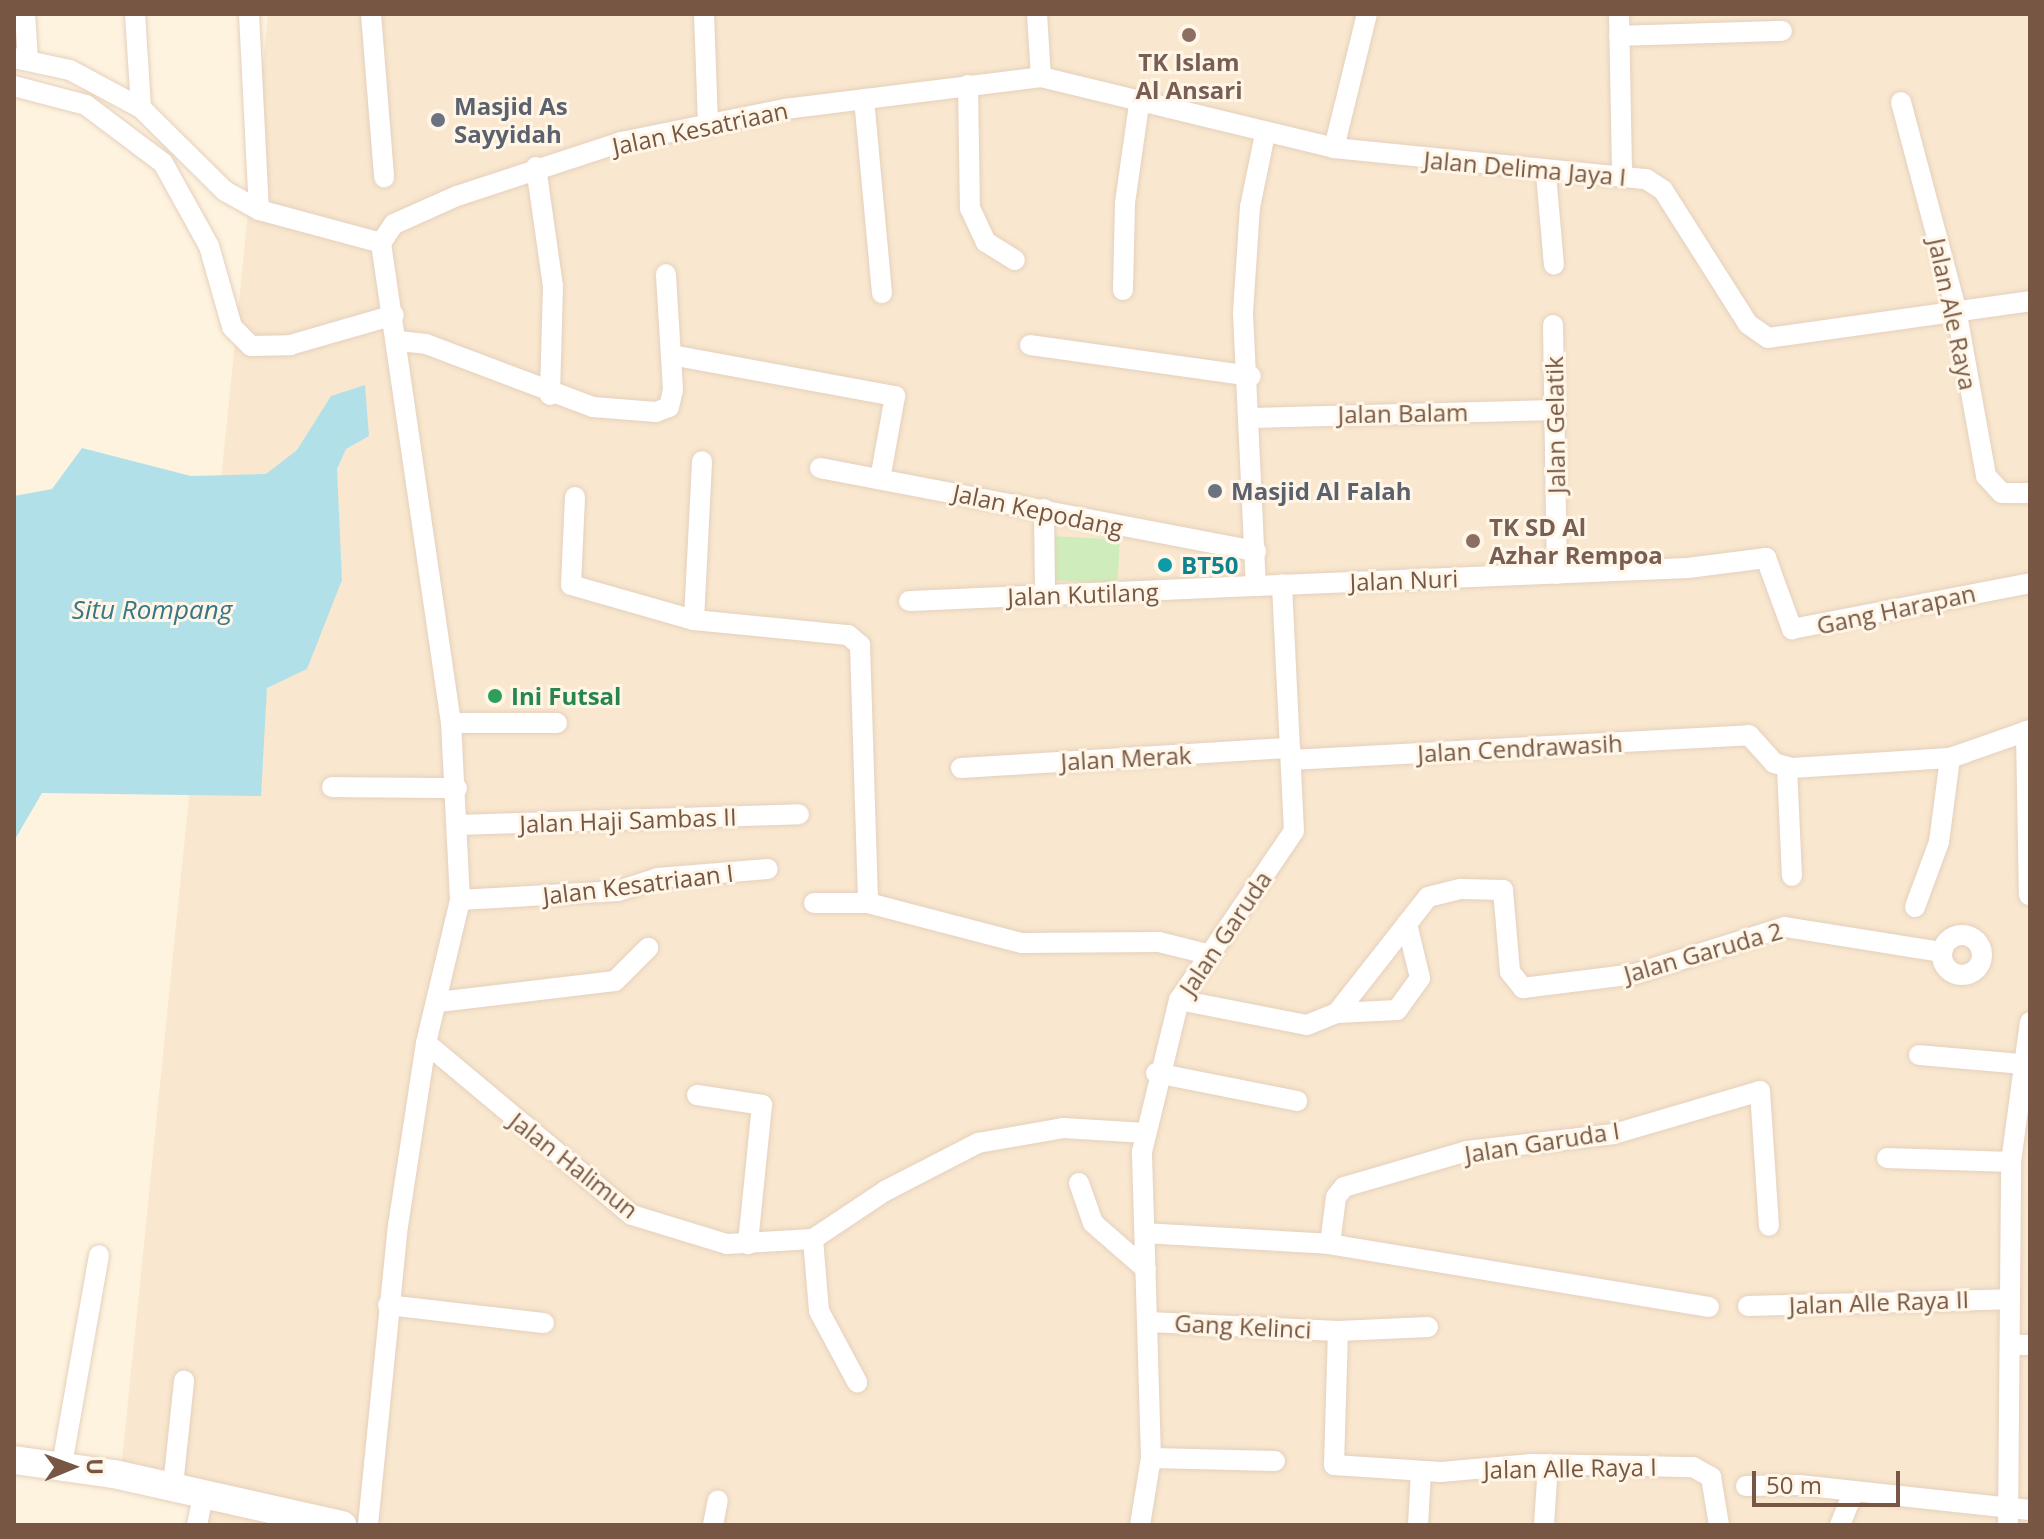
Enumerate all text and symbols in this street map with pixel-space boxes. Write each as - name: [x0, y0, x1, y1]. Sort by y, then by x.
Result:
- marker: TK Islam Al Ansari: [1180, 26, 1198, 44]
- place label: TK Islam Al Ansari: [1135, 48, 1243, 104]
- place label: Masjid As Sayyidah: [454, 92, 568, 148]
- street label: Jalan Kesatriaan: [610, 95, 790, 161]
- marker: Masjid As Sayyidah: [429, 111, 447, 129]
- street label: Jalan Delima Jaya I: [1423, 145, 1627, 191]
- street label: Jalan Ale Raya: [1923, 235, 1983, 393]
- street label: Jalan Gelatik: [1539, 356, 1571, 494]
- street label: Jalan Balam: [1337, 397, 1469, 429]
- place label: Masjid Al Falah: [1231, 477, 1412, 505]
- street label: Jalan Kepodang: [950, 478, 1126, 542]
- marker: Masjid Al Falah: [1206, 482, 1224, 500]
- place label: TK SD Al Azhar Rempoa: [1489, 513, 1663, 569]
- marker: TK SD Al Azhar Rempoa: [1464, 532, 1482, 550]
- place label: BT50: [1181, 551, 1238, 579]
- marker: BT50: [1156, 556, 1174, 574]
- street label: Jalan Nuri: [1349, 564, 1459, 596]
- street label: Jalan Kutilang: [1007, 577, 1159, 611]
- street label: Gang Harapan: [1814, 578, 1978, 640]
- water label: Situ Rompang: [72, 594, 232, 626]
- place label: Ini Futsal: [511, 682, 621, 710]
- marker: Ini Futsal: [486, 687, 504, 705]
- street label: Jalan Cendrawasih: [1417, 728, 1623, 768]
- street label: Jalan Merak: [1060, 740, 1192, 776]
- street label: Jalan Haji Sambas II: [519, 802, 737, 838]
- street label: Jalan Kesatriaan I: [541, 858, 735, 910]
- street label: Jalan Garuda: [1173, 865, 1277, 1001]
- street label: Jalan Garuda 2: [1620, 916, 1786, 988]
- street label: Jalan Halimun: [504, 1106, 644, 1224]
- street label: Jalan Garuda I: [1463, 1116, 1621, 1168]
- street label: Jalan Alle Raya II: [1788, 1284, 1970, 1320]
- street label: Gang Kelinci: [1174, 1308, 1312, 1344]
- north arrow: [32, 1427, 112, 1507]
- street label: Jalan Alle Raya I: [1483, 1452, 1657, 1484]
- scale bar: [1756, 1455, 1904, 1505]
- text: U: [81, 1458, 111, 1475]
- text: 50 m: [1766, 1468, 1822, 1501]

